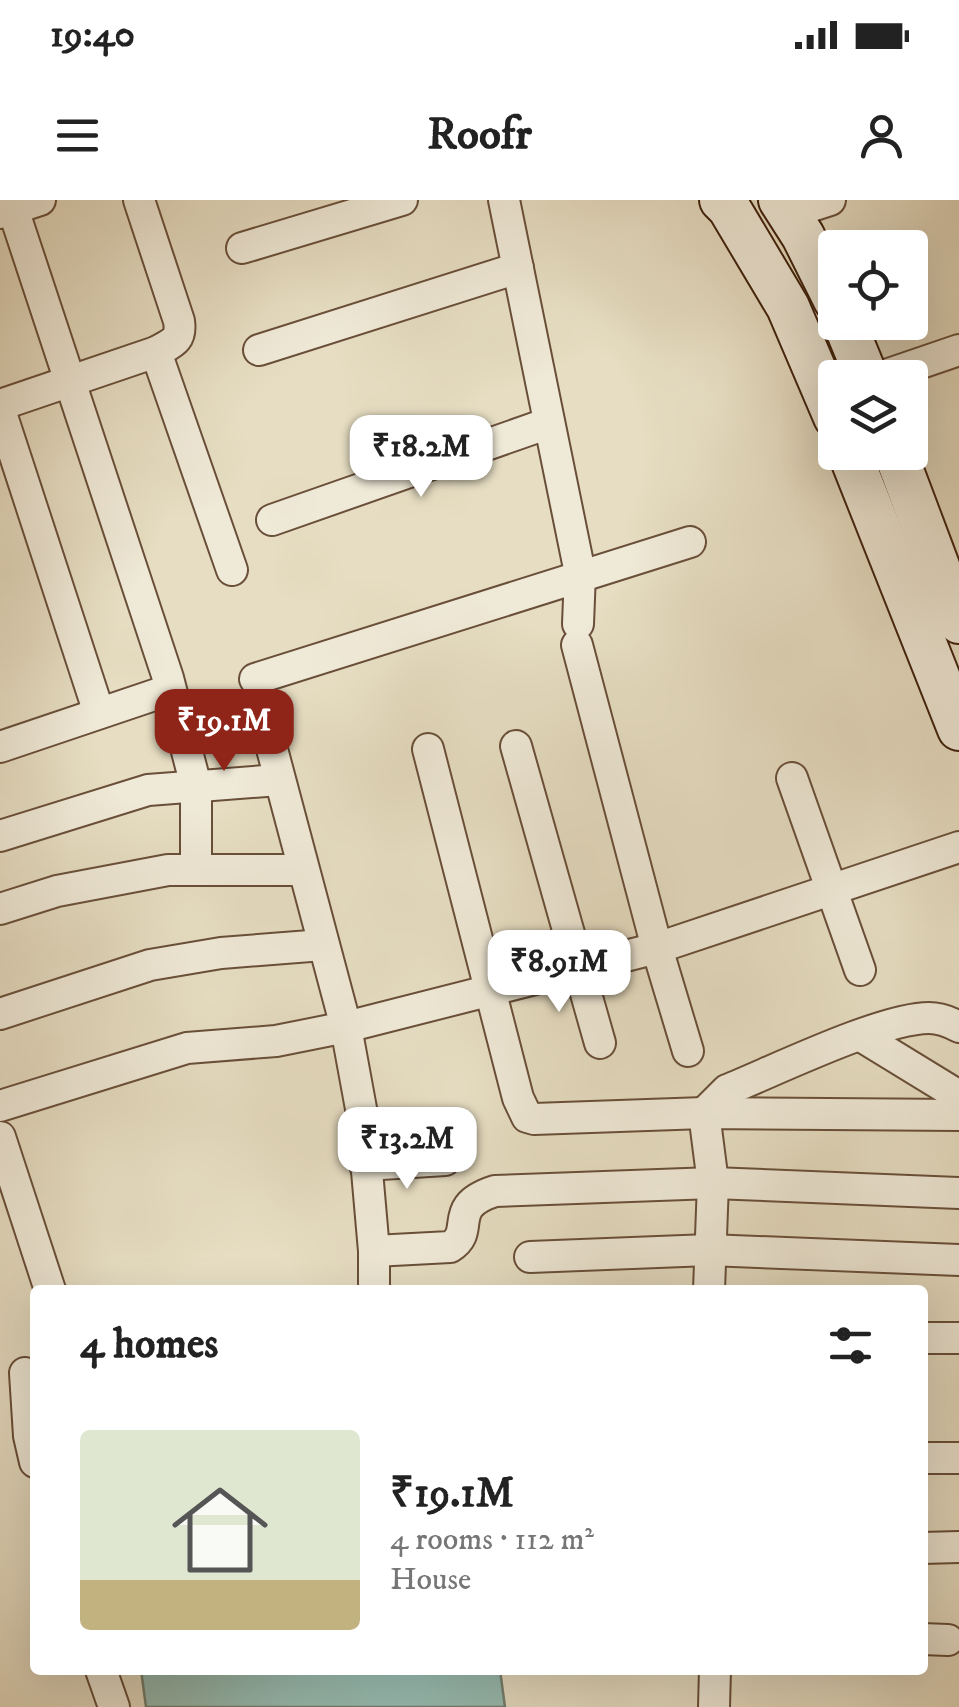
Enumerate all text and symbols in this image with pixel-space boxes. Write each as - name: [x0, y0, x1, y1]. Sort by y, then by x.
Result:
- text: 19:40: [50, 11, 135, 59]
- text: Roofr: [427, 107, 532, 163]
- icon: menu: [50, 108, 105, 163]
- icon: person: [854, 108, 909, 163]
- map controls: [818, 230, 928, 470]
- button: locate: [818, 230, 928, 340]
- button: layers: [818, 360, 928, 470]
- pin: ₹18.2M: [340, 415, 502, 500]
- text: ₹18.2M: [372, 427, 470, 467]
- pin: ₹19.1M: [143, 689, 305, 774]
- text: ₹19.1M: [177, 701, 271, 741]
- pin: ₹8.91M: [478, 930, 640, 1015]
- text: ₹8.91M: [510, 942, 608, 982]
- pin: ₹13.2M: [326, 1107, 488, 1192]
- text: ₹13.2M: [360, 1119, 454, 1159]
- icon: filters: [823, 1318, 878, 1373]
- text: 4 homes: [80, 1319, 218, 1371]
- text: ₹19.1M: [390, 1468, 514, 1520]
- icon: home: [160, 1470, 280, 1590]
- text: 4 rooms · 112 m²: [390, 1520, 594, 1560]
- text: House: [390, 1560, 471, 1600]

